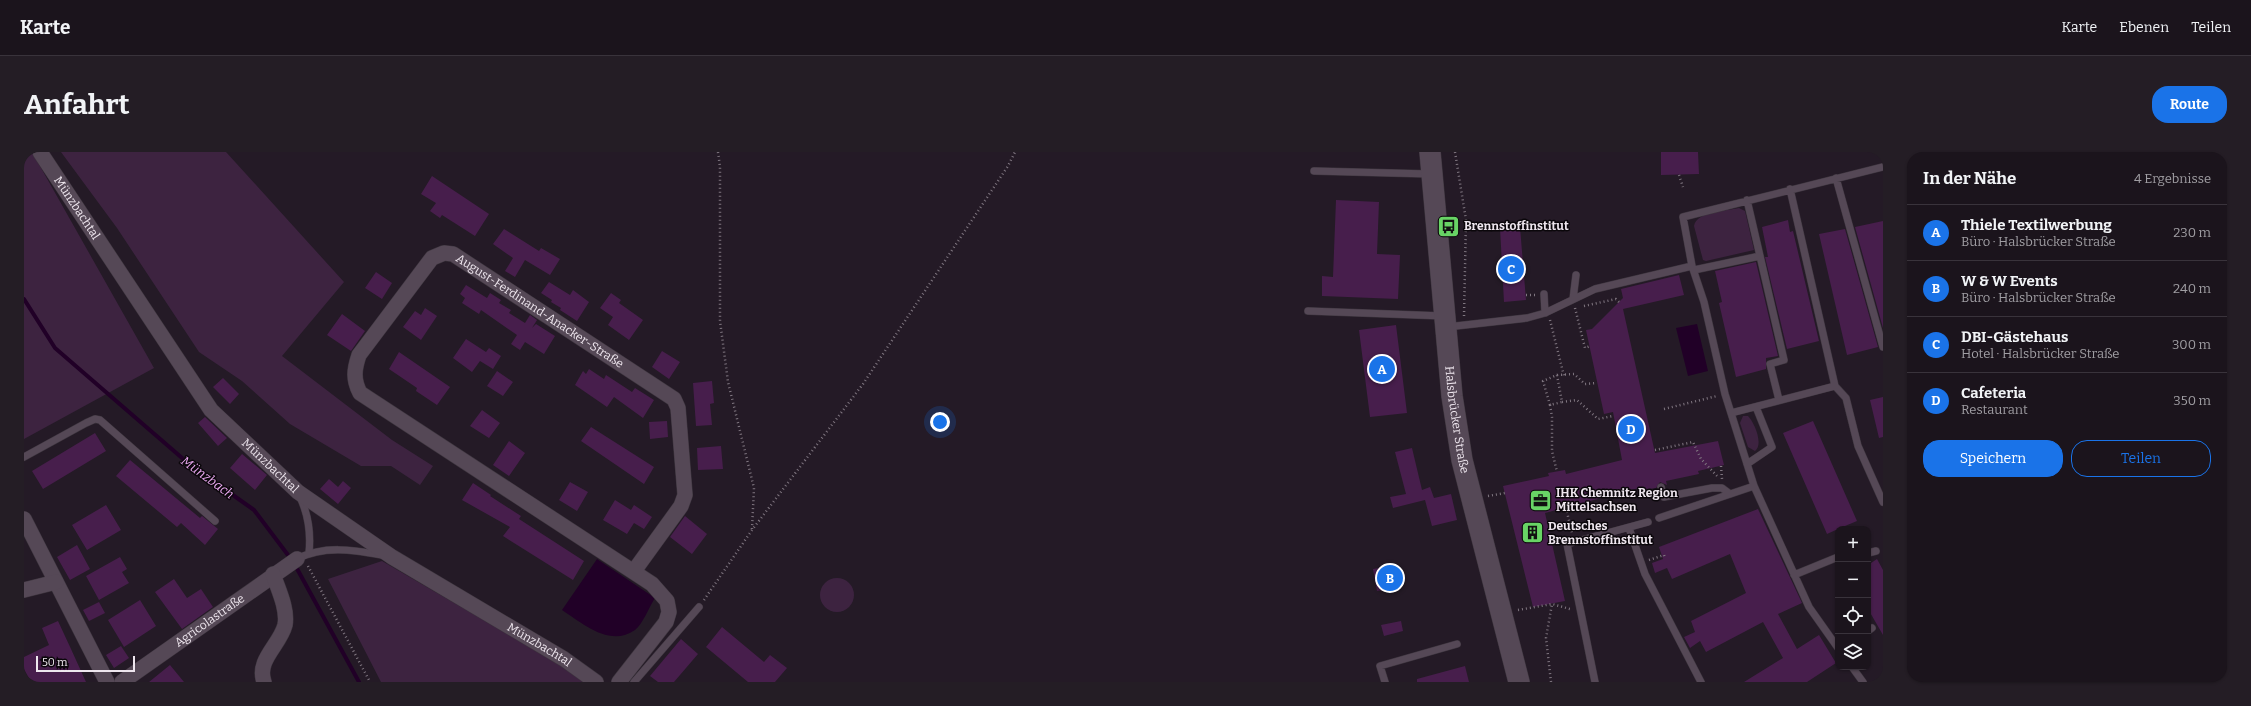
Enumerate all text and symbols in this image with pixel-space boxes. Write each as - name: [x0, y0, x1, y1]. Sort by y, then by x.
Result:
- text: Karte: [20, 16, 70, 39]
- text: Karte: [2062, 19, 2097, 36]
- text: Ebenen: [2119, 19, 2169, 36]
- text: Teilen: [2191, 19, 2231, 36]
- button: Route: [2152, 86, 2227, 123]
- text: Anfahrt: [24, 88, 130, 121]
- text: In der Nähe: [1923, 168, 2016, 189]
- text: 4 Ergebnisse: [2134, 171, 2211, 186]
- street label: Münzbachtal: [51, 174, 103, 242]
- bus stop icon: Brennstoffinstitut: [1436, 213, 1462, 239]
- text: Thiele Textilwerbung: [1961, 216, 2112, 234]
- place label: Brennstoffinstitut: [1464, 219, 1569, 233]
- text: A: [1931, 225, 1941, 240]
- text: 230 m: [2173, 225, 2211, 240]
- text: Büro · Halsbrücker Straße: [1961, 234, 2116, 249]
- street label: August-Ferdinand-Anacker-Straße: [453, 251, 626, 371]
- pin: C: [1498, 254, 1524, 284]
- text: W & W Events: [1961, 272, 2058, 290]
- text: B: [1932, 281, 1940, 296]
- text: 240 m: [2173, 281, 2211, 296]
- text: Büro · Halsbrücker Straße: [1961, 290, 2116, 305]
- text: DBI-Gästehaus: [1961, 328, 2068, 346]
- text: C: [1932, 337, 1940, 352]
- text: 300 m: [2172, 337, 2211, 352]
- text: Hotel · Halsbrücker Straße: [1961, 346, 2119, 361]
- pin: A: [1369, 354, 1395, 384]
- street label: Halsbrücker Straße: [1442, 365, 1472, 475]
- text: Cafeteria: [1961, 384, 2026, 402]
- text: D: [1931, 393, 1941, 408]
- text: 350 m: [2173, 393, 2211, 408]
- text: Restaurant: [1961, 402, 2028, 417]
- your location: [930, 412, 950, 432]
- pin: D: [1618, 414, 1644, 444]
- street label: Münzbachtal: [239, 436, 302, 496]
- button: Speichern: [1923, 440, 2063, 477]
- button: Teilen: [2071, 440, 2211, 477]
- water label: Münzbach: [178, 453, 237, 502]
- place label: IHK Chemnitz Region Mittelsachsen: [1556, 486, 1678, 514]
- office icon: IHK Chemnitz Region Mittelsachsen: [1528, 487, 1554, 513]
- place label: Deutsches Brennstoffinstitut: [1548, 519, 1653, 547]
- building icon: Deutsches Brennstoffinstitut: [1519, 520, 1545, 546]
- map controls: [1835, 526, 1871, 670]
- button: +: [1835, 526, 1871, 562]
- button: −: [1835, 562, 1871, 598]
- pin: B: [1377, 563, 1403, 593]
- street label: Agricolastraße: [172, 591, 247, 650]
- button: locate: [1835, 598, 1871, 634]
- street label: Münzbachtal: [505, 620, 575, 670]
- button: layers: [1835, 634, 1871, 670]
- scale bar: [36, 654, 135, 673]
- text: 50 m: [42, 656, 68, 669]

